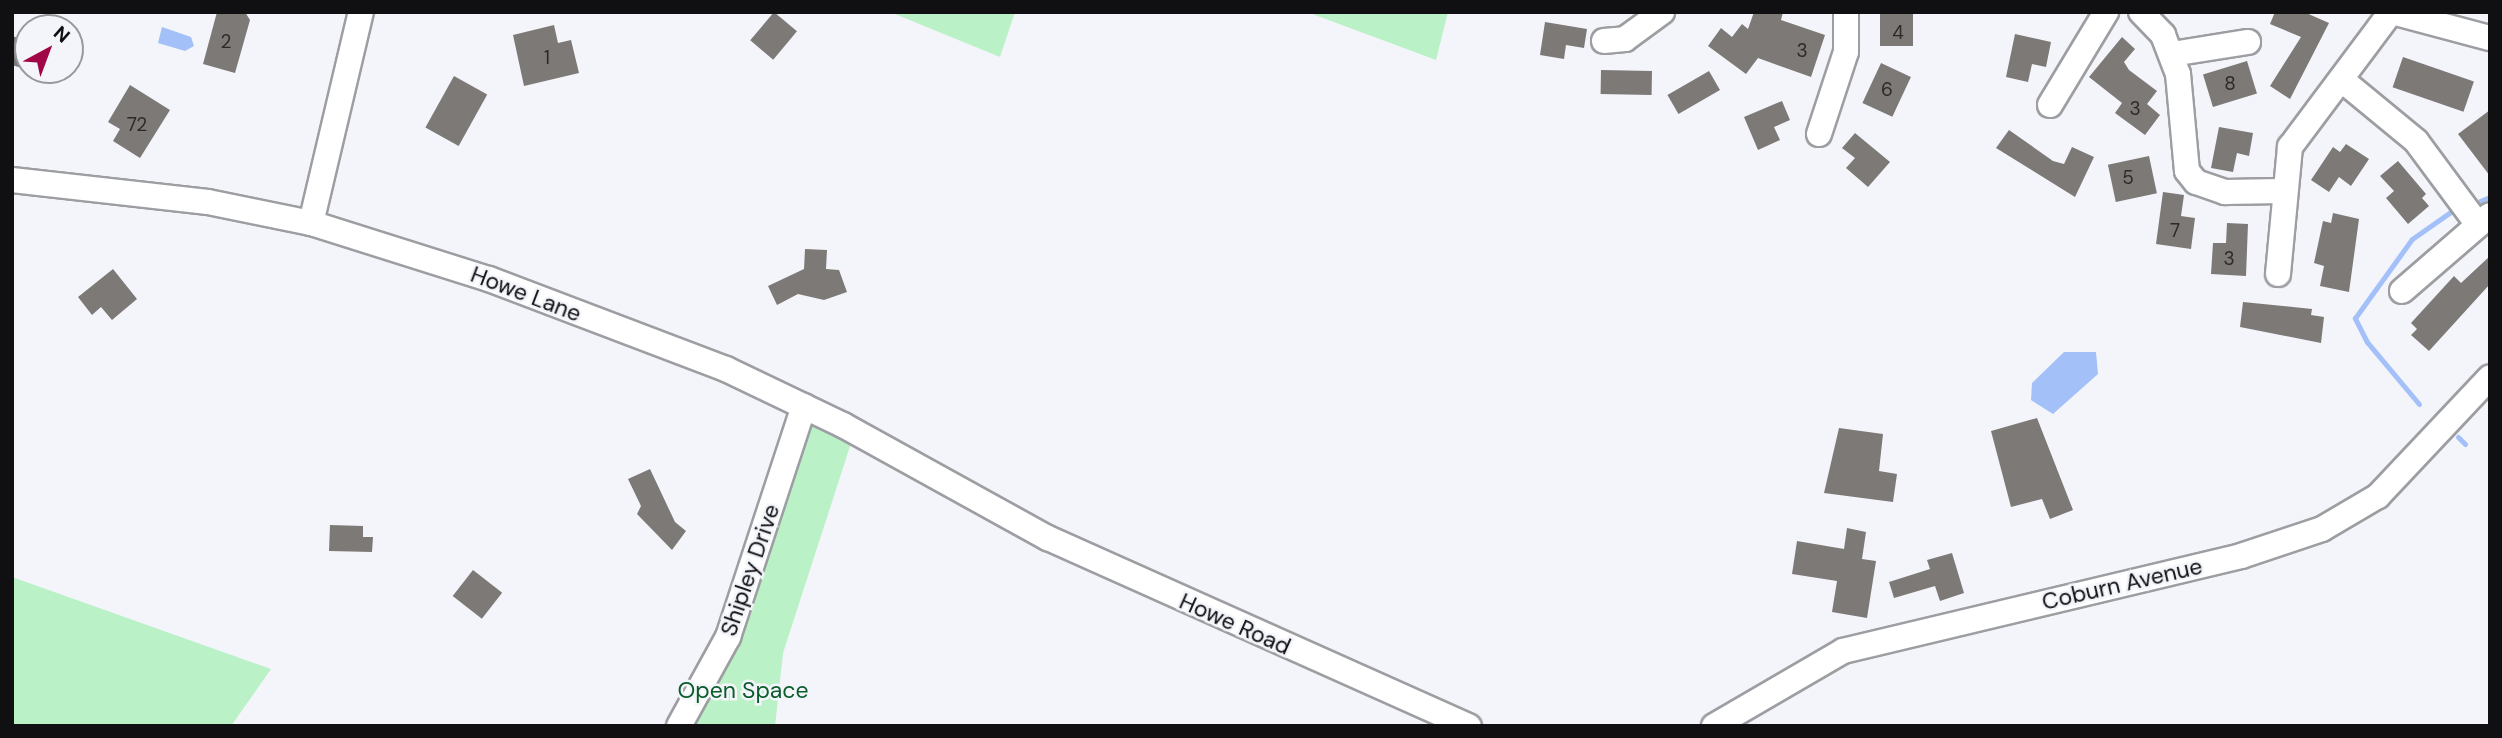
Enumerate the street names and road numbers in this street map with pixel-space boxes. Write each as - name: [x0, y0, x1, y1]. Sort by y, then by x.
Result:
- street label: Howe Lane: [467, 260, 585, 328]
- street label: Shipley Drive: [715, 500, 785, 640]
- street label: Coburn Avenue: [2039, 552, 2205, 616]
- street label: Howe Road: [1175, 587, 1295, 661]

